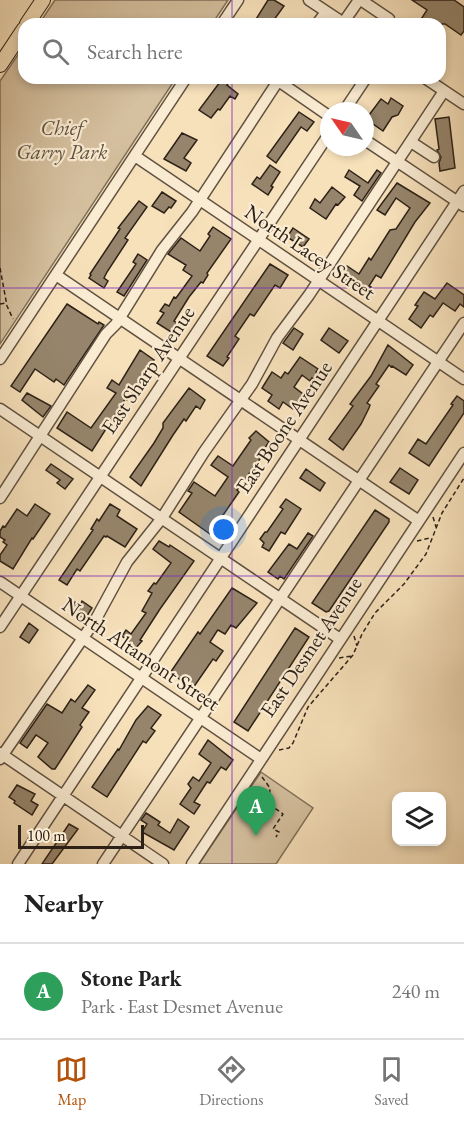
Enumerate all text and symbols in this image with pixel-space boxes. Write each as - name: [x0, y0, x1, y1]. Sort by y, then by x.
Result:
- search box: [18, 18, 446, 84]
- icon: search: [39, 35, 72, 68]
- text: Search here: [87, 37, 182, 66]
- north arrow: [320, 102, 374, 156]
- park label: Chief Garry Park: [16, 114, 108, 165]
- street label: North Lacey Street: [240, 198, 381, 306]
- street label: East Sharp Avenue: [95, 301, 200, 439]
- street label: East Boone Avenue: [229, 355, 338, 498]
- your location: [209, 515, 238, 544]
- street label: East Desmet Avenue: [254, 571, 368, 722]
- street label: North Altamont Street: [57, 591, 226, 717]
- pin: A: [236, 786, 276, 836]
- map controls: [392, 792, 446, 846]
- button: layers: [392, 792, 446, 846]
- scale bar: [18, 822, 144, 850]
- text: 100 m: [27, 825, 66, 846]
- text: Nearby: [24, 886, 104, 920]
- text: Stone Park: [81, 964, 182, 993]
- text: A: [36, 978, 51, 1004]
- text: 240 m: [392, 978, 440, 1004]
- text: Park · East Desmet Avenue: [81, 993, 283, 1019]
- tab: Map: [55, 1053, 88, 1110]
- tab: Directions: [199, 1053, 264, 1110]
- tab: Saved: [374, 1053, 409, 1110]

